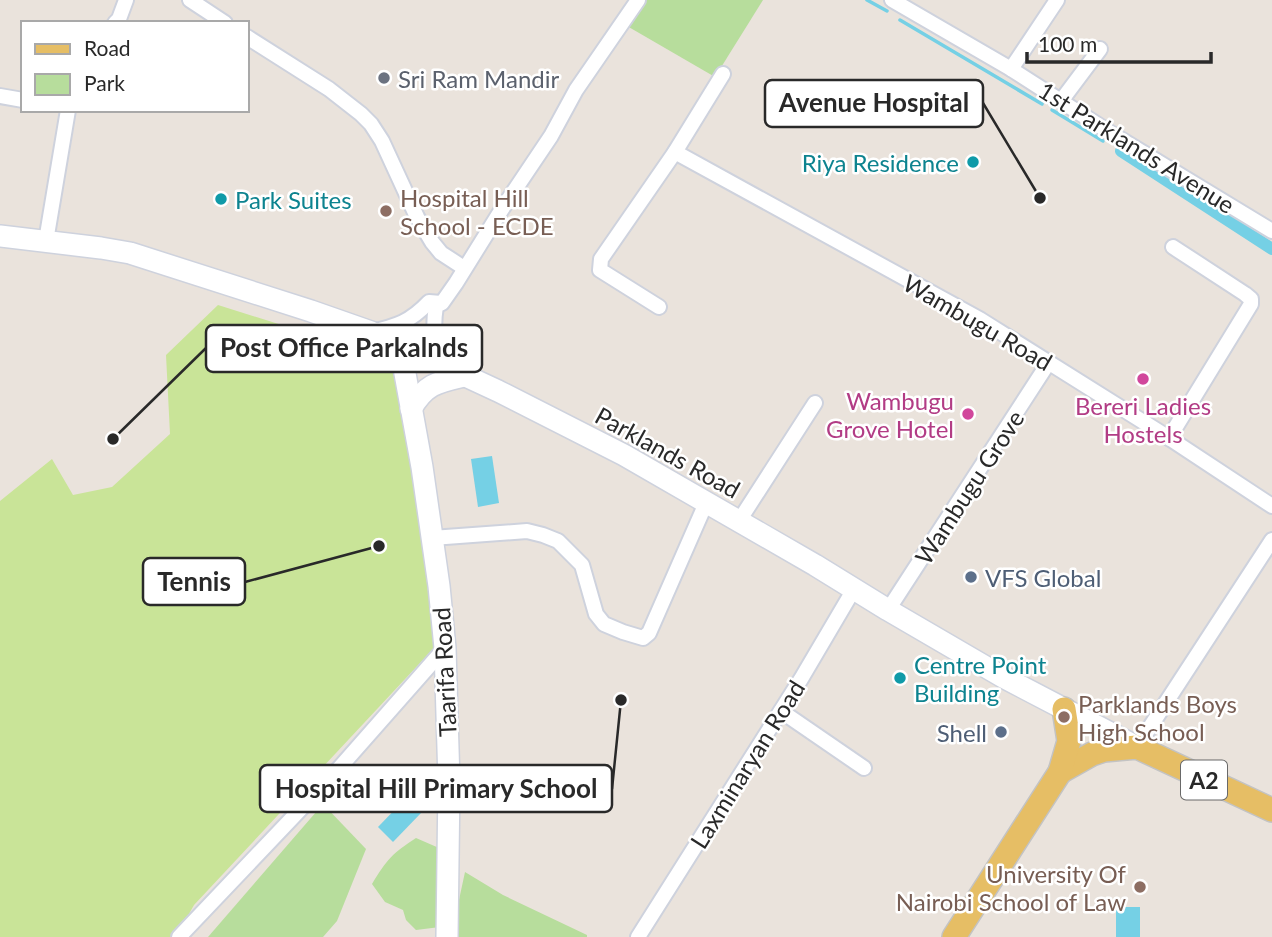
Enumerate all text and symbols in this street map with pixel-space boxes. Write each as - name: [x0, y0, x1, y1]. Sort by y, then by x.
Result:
- legend: [21, 21, 248, 112]
- scale bar: [1027, 21, 1211, 65]
- text: 100 m: [1038, 31, 1097, 56]
- text: Road: [84, 35, 131, 60]
- place label: Sri Ram Mandir: [398, 64, 560, 93]
- text: Park: [84, 70, 125, 95]
- marker: Sri Ram Mandir: [376, 70, 392, 86]
- street label: 1st Parklands Avenue: [1034, 75, 1240, 219]
- callout: Avenue Hospital: [765, 80, 983, 127]
- text: Avenue Hospital: [778, 86, 969, 118]
- place label: Riya Residence: [802, 148, 959, 177]
- marker: Riya Residence: [965, 154, 981, 170]
- place label: Hospital Hill School - ECDE: [400, 183, 554, 240]
- place label: Park Suites: [235, 185, 352, 214]
- marker: Park Suites: [213, 191, 229, 207]
- marker: Hospital Hill School - ECDE: [378, 203, 394, 219]
- street label: Wambugu Road: [898, 268, 1058, 376]
- callout: Post Office Parkalnds: [206, 325, 482, 372]
- text: Post Office Parkalnds: [220, 331, 468, 363]
- marker: Bereri Ladies Hostels: [1135, 371, 1151, 387]
- place label: Wambugu Grove Hotel: [826, 386, 954, 443]
- place label: Bereri Ladies Hostels: [1075, 391, 1211, 448]
- street label: Parklands Road: [591, 400, 745, 504]
- street label: Wambugu Grove: [908, 405, 1030, 569]
- marker: Wambugu Grove Hotel: [960, 406, 976, 422]
- callout: Tennis: [143, 558, 245, 605]
- place label: VFS Global: [985, 563, 1101, 592]
- text: Tennis: [157, 565, 231, 597]
- marker: VFS Global: [963, 569, 979, 585]
- street label: Taarifa Road: [426, 607, 462, 737]
- place label: Centre Point Building: [914, 650, 1047, 707]
- marker: Centre Point Building: [892, 670, 908, 686]
- street label: Laxminaryan Road: [684, 675, 810, 853]
- place label: Parklands Boys High School: [1078, 689, 1237, 746]
- marker: Parklands Boys High School: [1056, 709, 1072, 725]
- place label: Shell: [937, 718, 987, 747]
- marker: Shell: [993, 724, 1009, 740]
- road number: A2: [1181, 760, 1227, 800]
- callout: Hospital Hill Primary School: [260, 765, 612, 812]
- text: Hospital Hill Primary School: [275, 772, 597, 804]
- place label: University Of Nairobi School of Law: [896, 859, 1127, 916]
- marker: University Of Nairobi School of Law: [1132, 879, 1148, 895]

